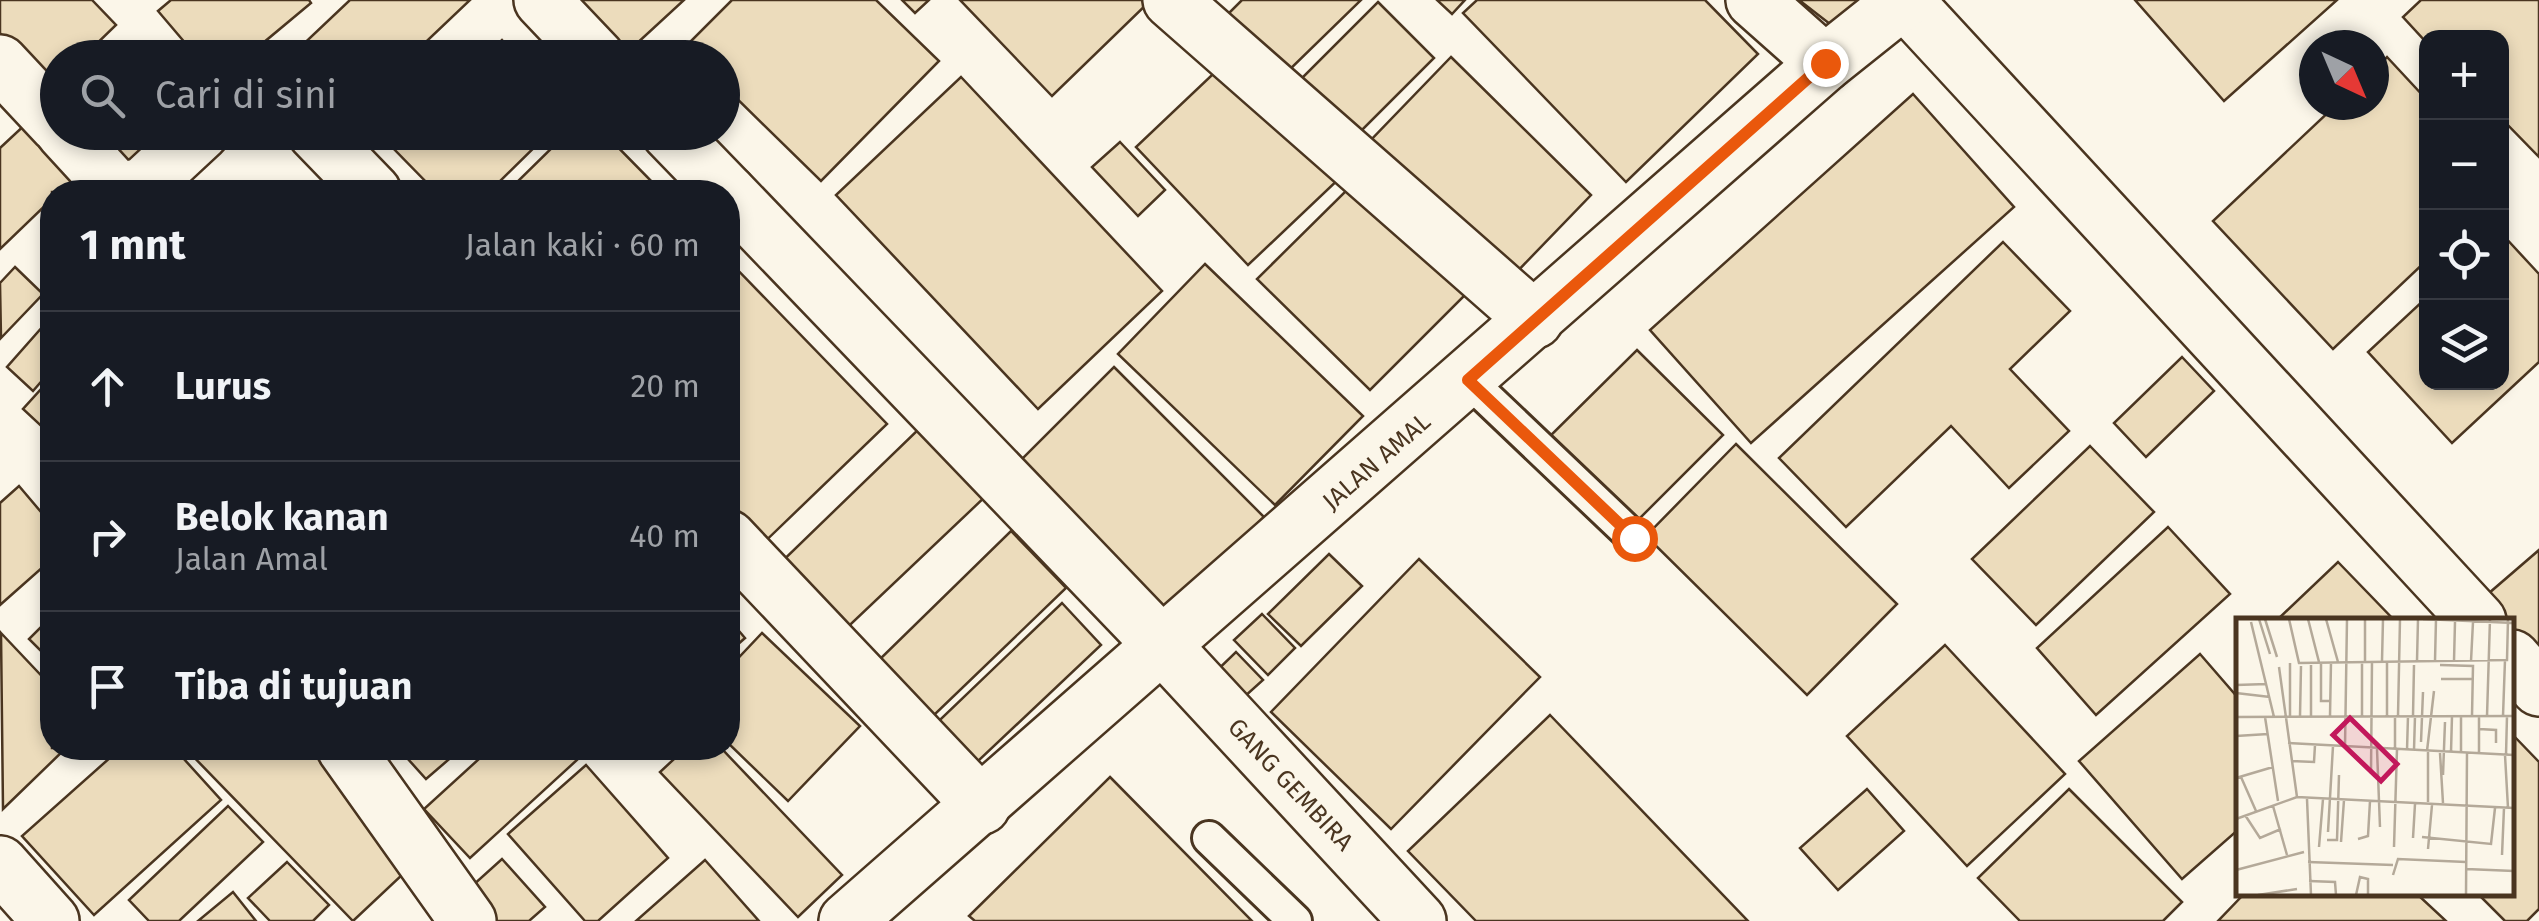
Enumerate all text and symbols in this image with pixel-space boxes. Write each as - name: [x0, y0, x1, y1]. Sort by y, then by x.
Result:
- north arrow: [2299, 30, 2389, 120]
- map controls: [2419, 30, 2509, 390]
- button: +: [2419, 30, 2509, 120]
- search box: [40, 40, 740, 150]
- route end: [1803, 41, 1849, 87]
- icon: search: [75, 68, 130, 123]
- text: Cari di sini: [155, 72, 337, 118]
- button: −: [2419, 120, 2509, 210]
- button: locate: [2419, 210, 2509, 300]
- text: 1 mnt: [80, 220, 185, 270]
- text: Jalan kaki · 60 m: [465, 226, 700, 264]
- button: layers: [2419, 300, 2509, 390]
- icon: ahead: [80, 359, 135, 414]
- text: Lurus: [175, 363, 271, 409]
- text: 20 m: [630, 367, 700, 405]
- street label: JALAN AMAL: [1317, 407, 1437, 517]
- text: Belok kanan: [175, 494, 389, 540]
- icon: right: [80, 509, 135, 564]
- route start: [1612, 516, 1658, 562]
- text: 40 m: [629, 517, 700, 555]
- text: Jalan Amal: [175, 540, 328, 578]
- inset map: [2236, 618, 2514, 896]
- icon: arrive: [80, 659, 135, 714]
- text: Tiba di tujuan: [175, 663, 412, 709]
- street label: GANG GEMBIRA: [1221, 712, 1360, 858]

